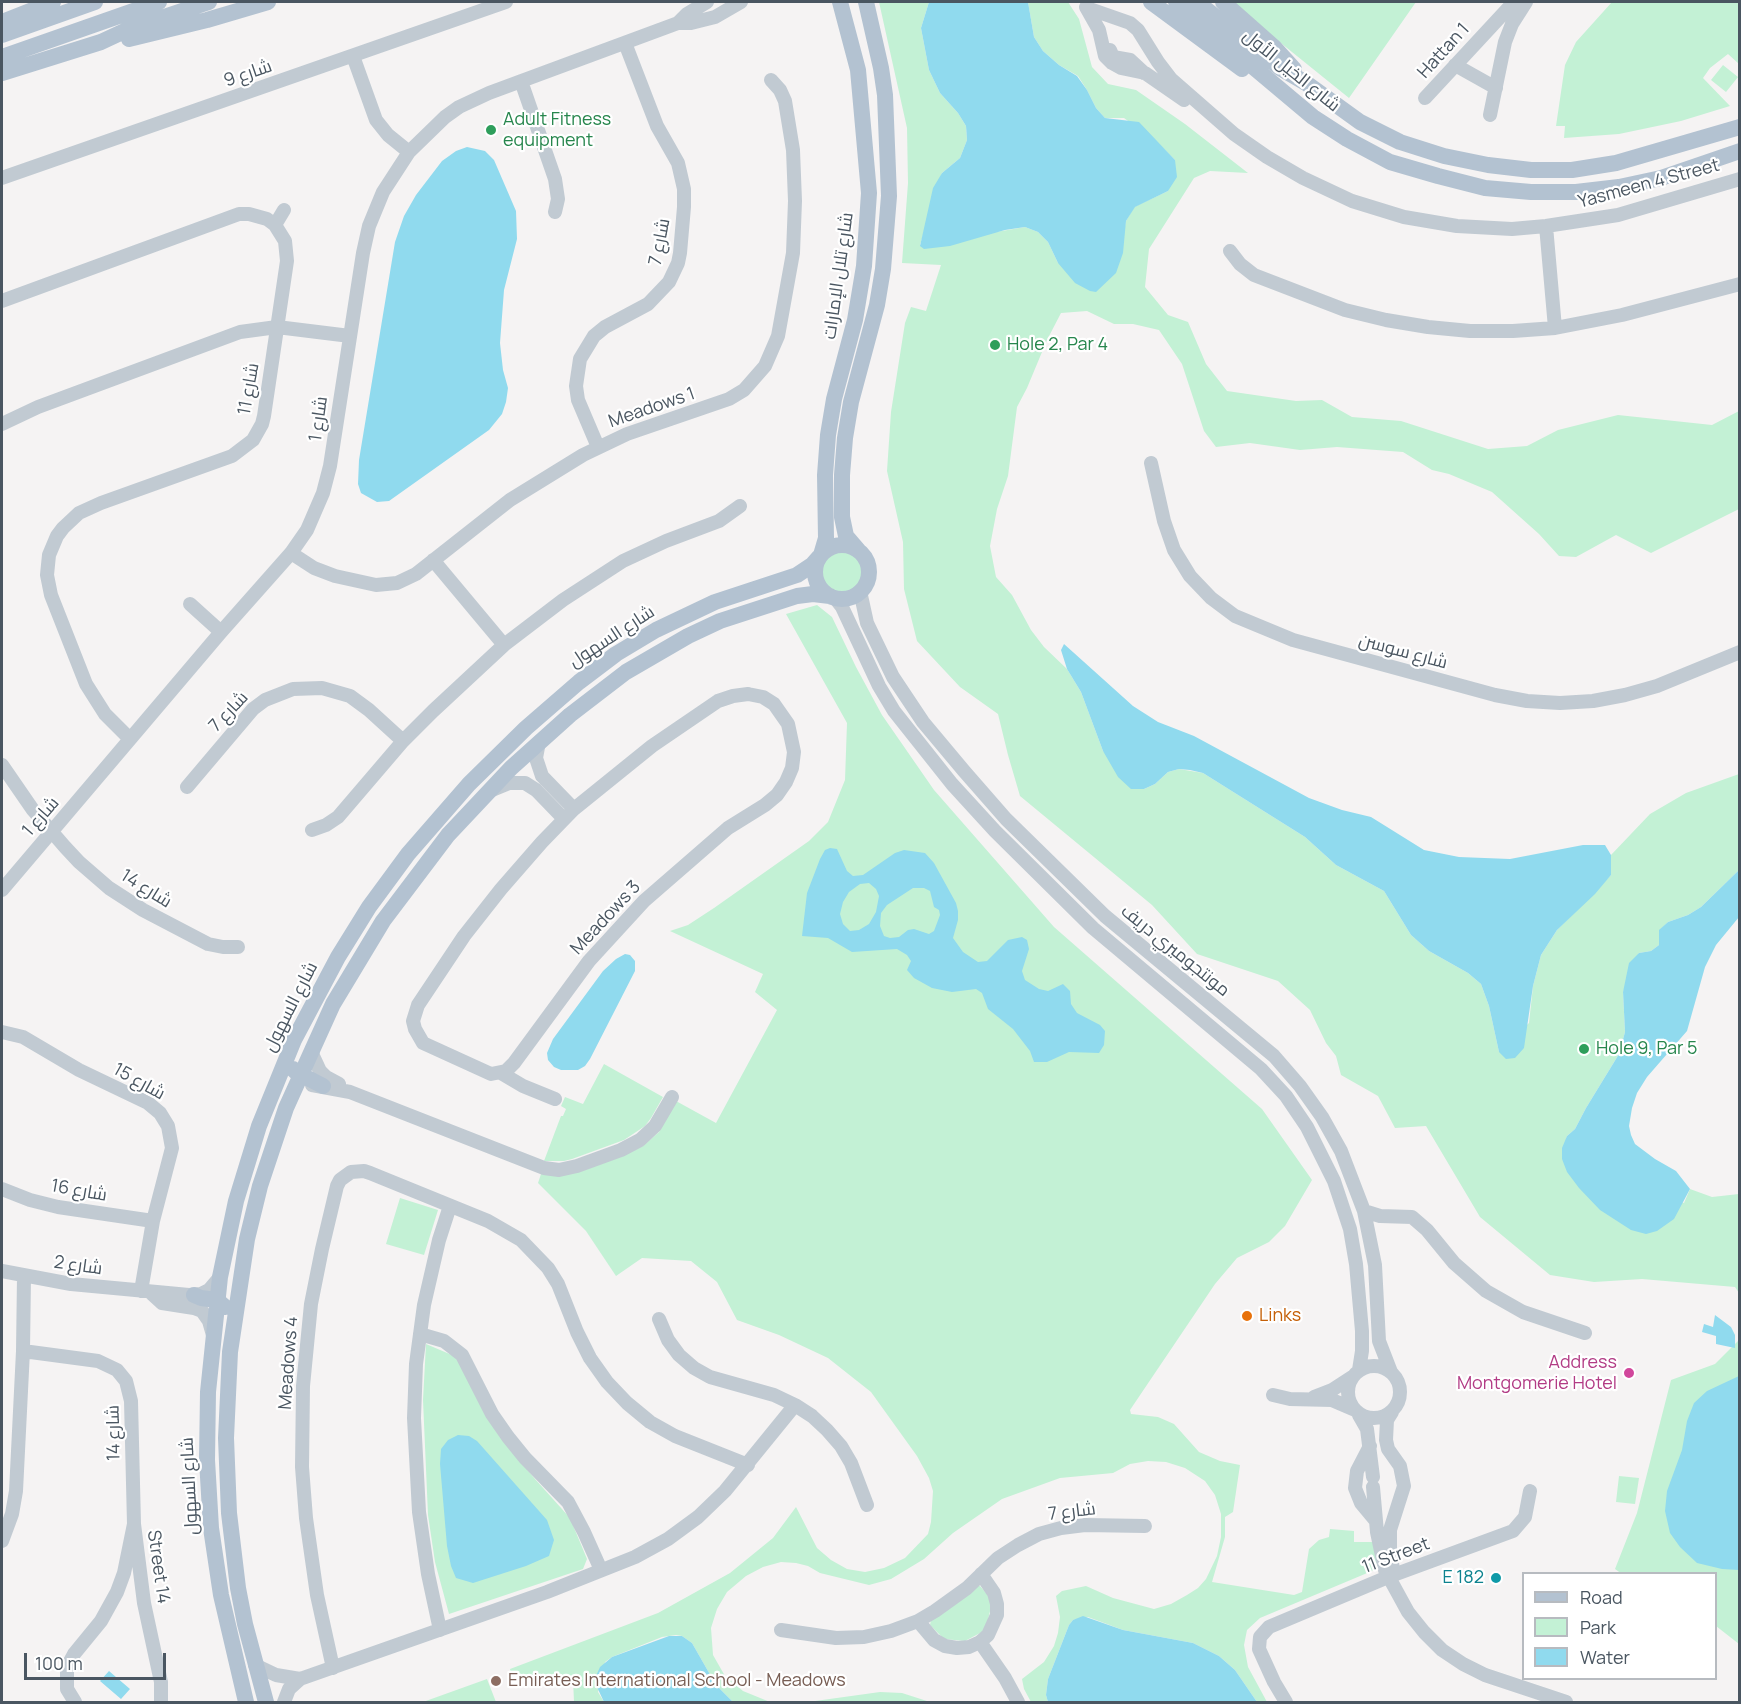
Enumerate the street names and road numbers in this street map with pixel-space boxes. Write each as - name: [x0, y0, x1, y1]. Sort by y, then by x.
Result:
- street label: Hattan 1: [1414, 19, 1474, 83]
- street label: شارع الخيل الأول: [1238, 25, 1344, 117]
- street label: شارع 9: [221, 56, 275, 92]
- street label: Yasmeen 4 Street: [1576, 155, 1722, 213]
- street label: شارع تلال الإمارات: [819, 211, 859, 341]
- street label: شارع 7: [645, 217, 675, 267]
- street label: شارع 11: [234, 361, 264, 417]
- street label: Meadows 1: [606, 383, 698, 433]
- street label: شارع 1: [305, 395, 333, 443]
- street label: شارع السهول: [565, 601, 659, 673]
- street label: شارع سوسن: [1356, 630, 1450, 674]
- street label: شارع 7: [205, 687, 253, 737]
- street label: شارع 1: [18, 793, 64, 841]
- street label: شارع 14: [116, 865, 176, 913]
- street label: Meadows 3: [566, 877, 646, 959]
- street label: مونتجوميري دريف: [1116, 900, 1234, 1002]
- street label: شارع السهول: [259, 958, 323, 1056]
- street label: شارع 15: [109, 1059, 169, 1105]
- street label: شارع 16: [49, 1175, 109, 1207]
- street label: شارع 2: [52, 1252, 104, 1280]
- street label: Meadows 4: [275, 1316, 303, 1410]
- street label: شارع 14: [103, 1405, 125, 1461]
- street label: شارع السهول: [177, 1436, 203, 1536]
- street label: شارع 7: [1047, 1498, 1097, 1526]
- street label: Street 14: [142, 1529, 174, 1605]
- street label: 11 Street: [1359, 1533, 1433, 1579]

